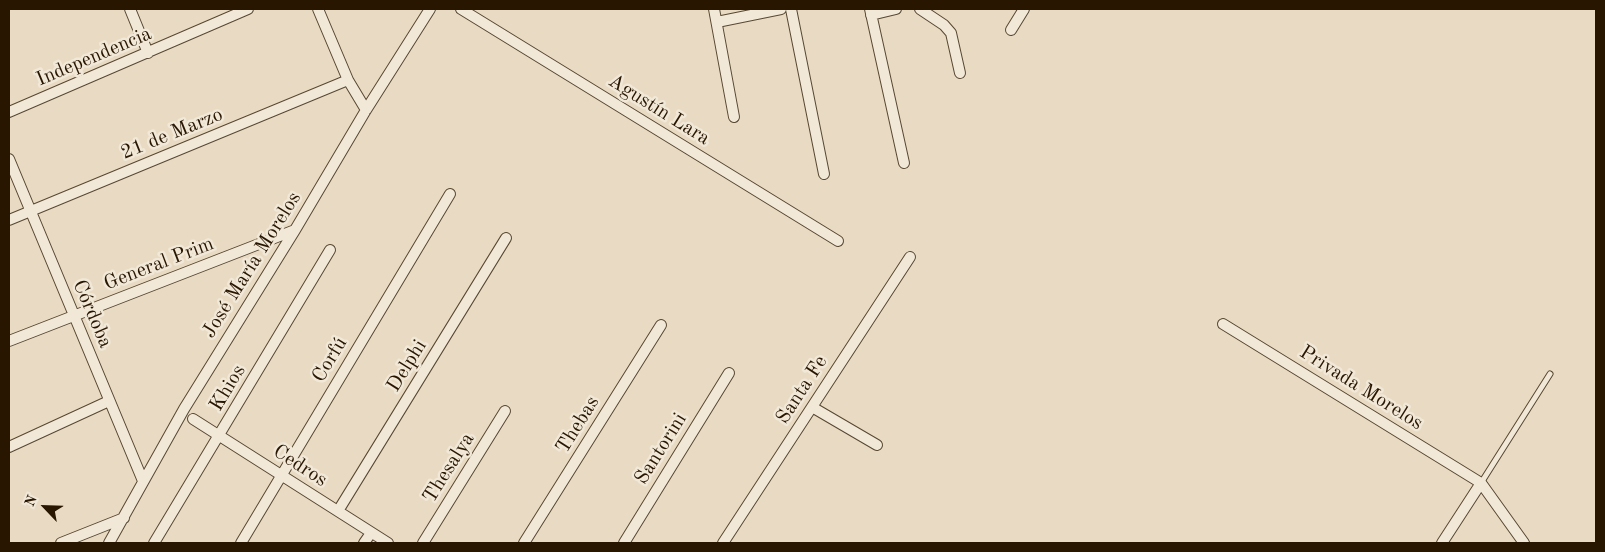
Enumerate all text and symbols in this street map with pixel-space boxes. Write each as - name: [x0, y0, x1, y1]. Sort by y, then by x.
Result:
- street label: Independencia: [33, 22, 155, 92]
- street label: Agustín Lara: [604, 69, 714, 151]
- street label: 21 de Marzo: [118, 103, 226, 165]
- street label: José María Morelos: [197, 187, 307, 343]
- street label: General Prim: [101, 232, 217, 296]
- street label: Córdoba: [67, 276, 117, 352]
- street label: Corfú: [307, 333, 353, 387]
- street label: Delphi: [382, 336, 432, 396]
- street label: Privada Morelos: [1295, 340, 1427, 436]
- street label: Santa Fe: [771, 351, 833, 429]
- street label: Khios: [205, 360, 251, 416]
- street label: Thebas: [551, 392, 605, 458]
- street label: Santorini: [630, 409, 692, 489]
- street label: Thesalya: [418, 428, 480, 508]
- street label: Cedros: [268, 440, 332, 492]
- north arrow: [20, 482, 70, 532]
- text: N: [23, 493, 40, 509]

